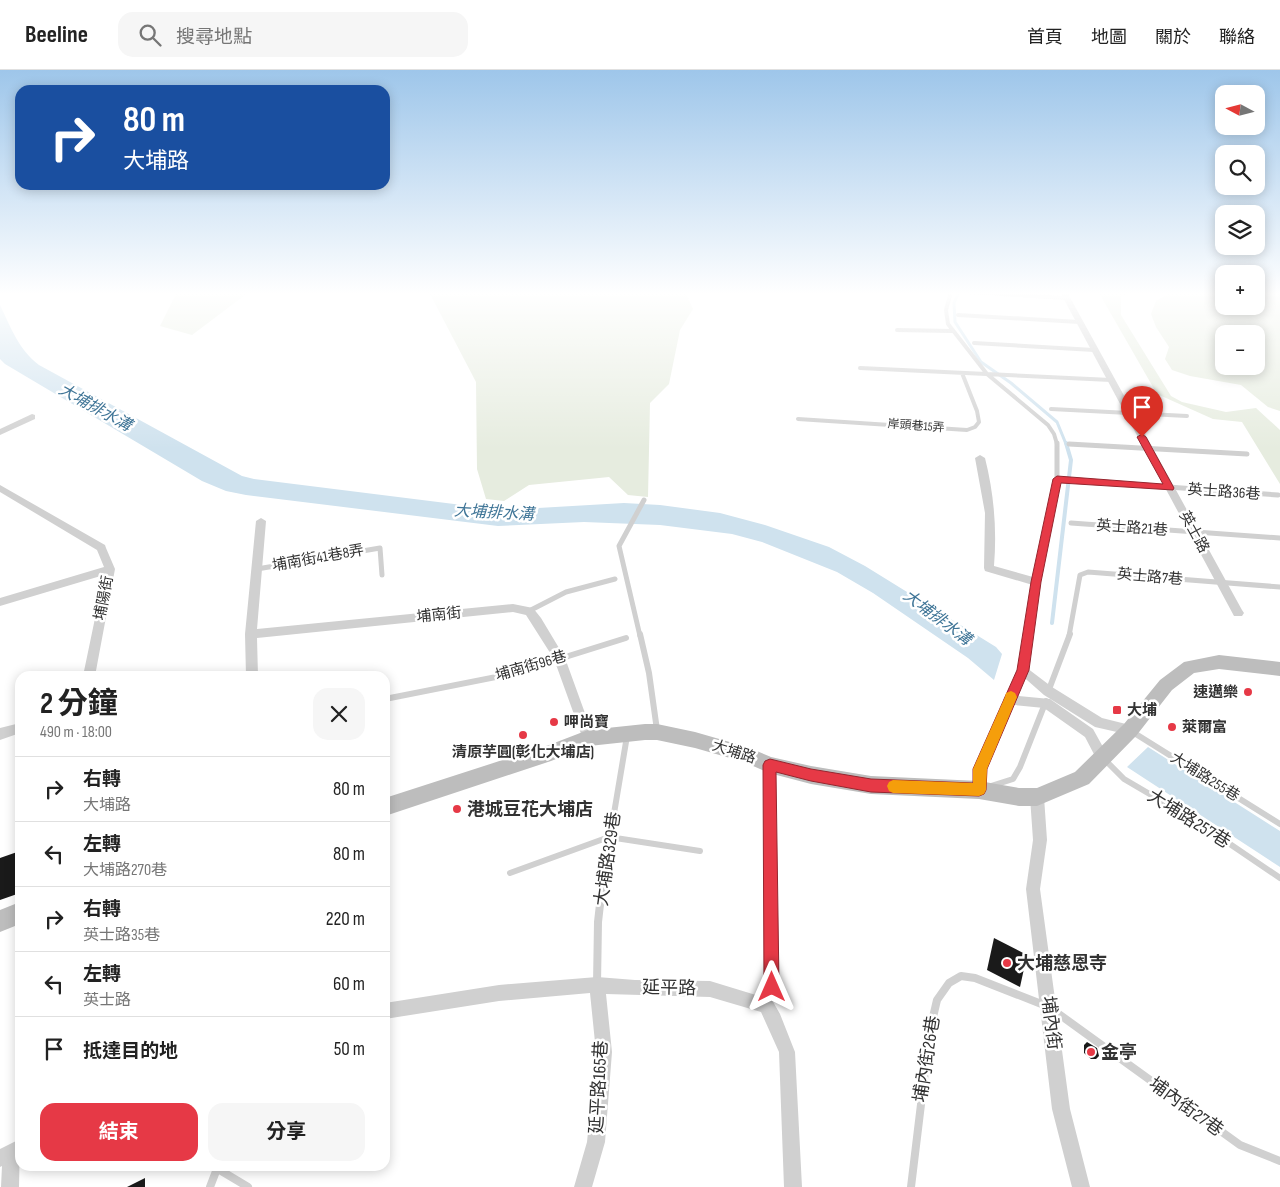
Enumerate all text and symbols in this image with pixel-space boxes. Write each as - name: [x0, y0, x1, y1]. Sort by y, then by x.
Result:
- search box: [118, 12, 468, 57]
- text: Beeline: [25, 20, 88, 49]
- icon: search: [136, 21, 164, 49]
- text: 搜尋地點: [176, 26, 252, 49]
- text: 首頁: [1027, 27, 1063, 48]
- text: 地圖: [1091, 27, 1127, 48]
- text: 關於: [1155, 27, 1191, 48]
- text: 聯絡: [1219, 27, 1255, 48]
- north arrow: [1215, 85, 1265, 135]
- map controls: [1215, 85, 1265, 375]
- text: 80 m: [123, 99, 185, 142]
- icon: right: [40, 105, 105, 170]
- button: search: [1215, 145, 1265, 195]
- text: 大埔路: [123, 148, 189, 175]
- button: layers: [1215, 205, 1265, 255]
- button: +: [1215, 265, 1265, 315]
- button: −: [1215, 325, 1265, 375]
- water label: 大埔排水溝: [55, 380, 136, 437]
- pin: [1121, 386, 1163, 437]
- icon: arrive: [1128, 393, 1156, 421]
- street label: 岸頭巷15弄: [887, 417, 945, 435]
- street label: 英士路36巷: [1187, 480, 1261, 504]
- water label: 大埔排水溝: [454, 501, 536, 525]
- street label: 英士路: [1175, 508, 1213, 556]
- street label: 英士路21巷: [1096, 516, 1168, 540]
- street label: 埔南街41巷8弄: [270, 541, 366, 575]
- street label: 英士路7巷: [1116, 565, 1184, 589]
- street label: 埔陽街: [90, 574, 118, 622]
- water label: 大埔排水溝: [899, 586, 976, 651]
- street label: 埔南街: [416, 603, 462, 627]
- street label: 埔南街96巷: [493, 647, 569, 685]
- place label: 速邁樂: [1193, 683, 1238, 702]
- text: 2 分鐘: [40, 686, 118, 722]
- marker: 速邁樂: [1242, 686, 1254, 698]
- button: close: [313, 688, 365, 740]
- place label: 大埔: [1127, 701, 1157, 720]
- marker: 大埔: [1111, 704, 1123, 716]
- place label: 呷尚寶: [564, 713, 609, 732]
- marker: 呷尚寶: [548, 716, 560, 728]
- place label: 萊爾富: [1182, 718, 1227, 737]
- marker: 萊爾富: [1166, 721, 1178, 733]
- text: 490 m · 18:00: [40, 723, 112, 742]
- marker: 清原芋圓(彰化大埔店): [517, 729, 529, 741]
- street label: 大埔路: [710, 736, 758, 768]
- place label: 清原芋圓(彰化大埔店): [452, 743, 594, 762]
- street label: 大埔路255巷: [1167, 748, 1243, 806]
- text: 右轉: [83, 768, 121, 791]
- icon: right: [40, 775, 68, 803]
- text: 80 m: [333, 778, 365, 801]
- street label: 大埔路257巷: [1144, 785, 1234, 853]
- text: 大埔路: [83, 796, 131, 815]
- place label: 港城豆花大埔店: [467, 799, 593, 820]
- marker: 港城豆花大埔店: [451, 803, 463, 815]
- street label: 大埔路329巷: [591, 811, 625, 907]
- text: 左轉: [83, 833, 121, 856]
- icon: left: [40, 840, 68, 868]
- text: 80 m: [333, 843, 365, 866]
- text: 大埔路270巷: [83, 861, 167, 880]
- text: 右轉: [83, 898, 121, 921]
- icon: right: [40, 905, 68, 933]
- text: 220 m: [326, 908, 365, 931]
- text: 英士路35巷: [83, 926, 160, 945]
- place label: 大埔慈恩寺: [1017, 953, 1107, 974]
- marker: 大埔慈恩寺: [1001, 957, 1013, 969]
- position arrow: [745, 960, 797, 1012]
- text: 左轉: [83, 963, 121, 986]
- icon: left: [40, 970, 68, 998]
- text: 60 m: [333, 973, 365, 996]
- street label: 延平路: [642, 977, 696, 999]
- text: 英士路: [83, 991, 131, 1010]
- street label: 埔內街: [1037, 995, 1065, 1051]
- street label: 埔內街26巷: [910, 1014, 944, 1104]
- icon: arrive: [40, 1035, 68, 1063]
- text: 50 m: [334, 1038, 365, 1061]
- text: 抵達目的地: [83, 1040, 178, 1063]
- street label: 延平路165巷: [586, 1040, 612, 1134]
- place label: 金亭: [1101, 1042, 1137, 1063]
- marker: 金亭: [1085, 1046, 1097, 1058]
- street label: 埔內街27巷: [1145, 1073, 1227, 1141]
- button: 結束: [40, 1103, 198, 1161]
- button: 分享: [208, 1103, 365, 1161]

